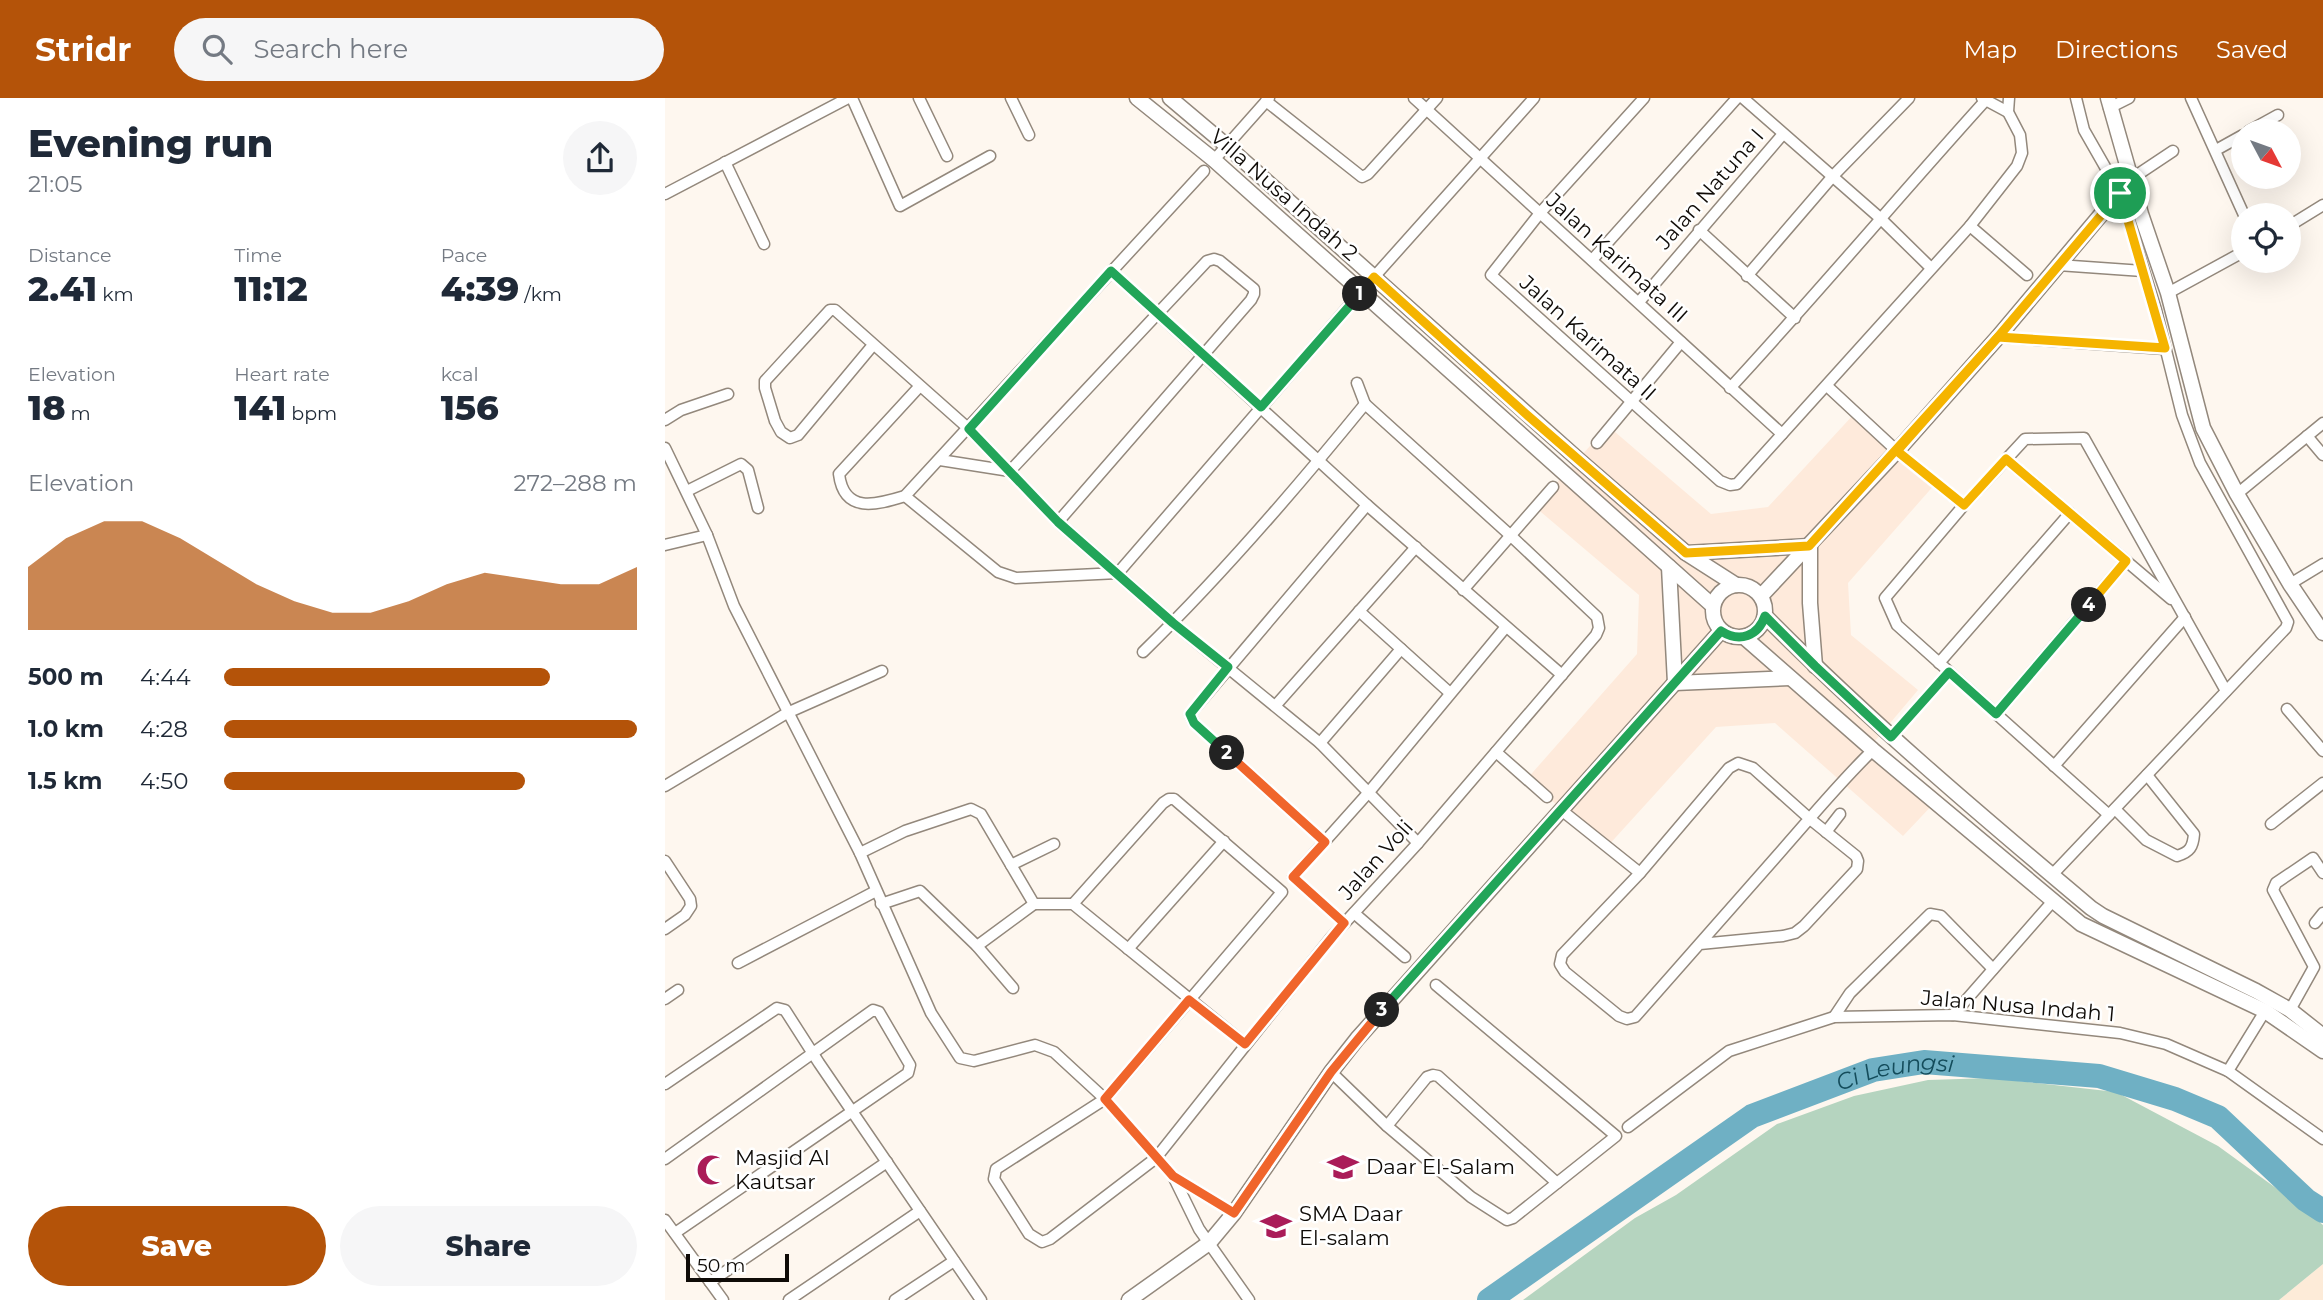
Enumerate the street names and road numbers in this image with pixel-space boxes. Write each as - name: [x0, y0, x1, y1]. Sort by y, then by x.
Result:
- street label: Jalan Natuna I: [1650, 123, 1769, 255]
- street label: Villa Nusa Indah 2: [1205, 124, 1363, 266]
- street label: Jalan Karimata III: [1541, 187, 1693, 328]
- street label: Jalan Karimata II: [1514, 269, 1662, 405]
- street label: Jalan Voli: [1333, 815, 1418, 905]
- street label: Jalan Nusa Indah 1: [1919, 984, 2116, 1026]

